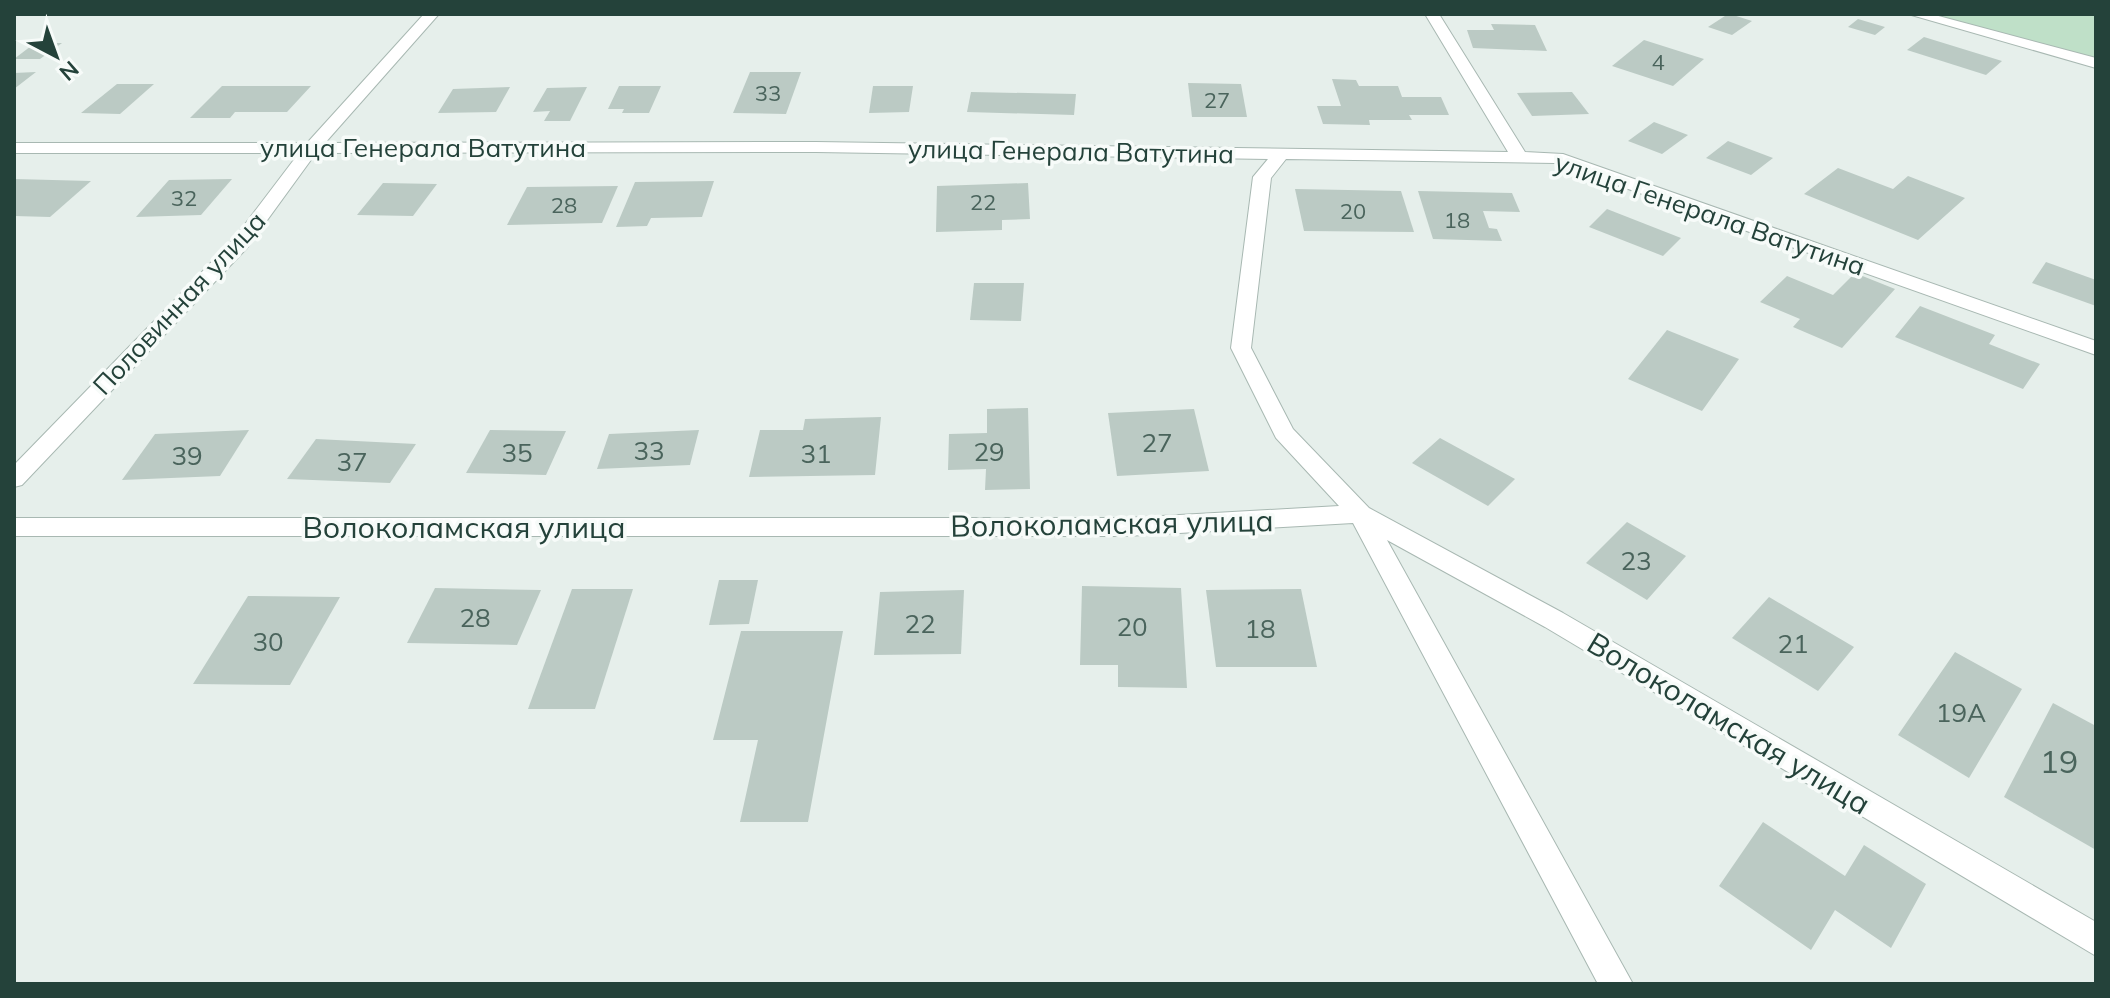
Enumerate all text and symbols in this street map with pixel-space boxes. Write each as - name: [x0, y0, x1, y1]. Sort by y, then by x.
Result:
- north arrow: [16, 16, 96, 96]
- house number: 4: [1651, 48, 1665, 76]
- text: N: [54, 55, 85, 87]
- house number: 33: [755, 79, 781, 107]
- house number: 27: [1204, 86, 1230, 114]
- street label: улица Генерала Ватутина: [260, 131, 586, 164]
- street label: улица Генерала Ватутина: [908, 132, 1234, 170]
- street label: улица Генерала Ватутина: [1550, 145, 1870, 283]
- house number: 32: [171, 184, 197, 212]
- house number: 22: [970, 188, 996, 216]
- house number: 28: [551, 191, 577, 219]
- house number: 20: [1340, 197, 1366, 225]
- street label: Половинная улица: [85, 204, 273, 402]
- house number: 18: [1444, 206, 1470, 234]
- house number: 27: [1141, 426, 1173, 459]
- house number: 33: [633, 434, 665, 467]
- house number: 29: [973, 435, 1005, 468]
- house number: 35: [501, 436, 533, 469]
- house number: 31: [800, 437, 832, 470]
- house number: 39: [171, 439, 203, 472]
- house number: 37: [336, 445, 368, 478]
- street label: Волоколамская улица: [950, 501, 1274, 545]
- street label: Волоколамская улица: [302, 508, 626, 546]
- house number: 23: [1620, 544, 1652, 577]
- house number: 28: [459, 601, 491, 634]
- house number: 22: [904, 607, 936, 640]
- house number: 20: [1116, 610, 1148, 643]
- house number: 18: [1244, 612, 1276, 645]
- street label: Волоколамская улица: [1581, 623, 1877, 823]
- house number: 30: [252, 625, 284, 658]
- house number: 21: [1777, 627, 1809, 660]
- house number: 19А: [1936, 696, 1986, 729]
- house number: 19: [2040, 741, 2078, 781]

